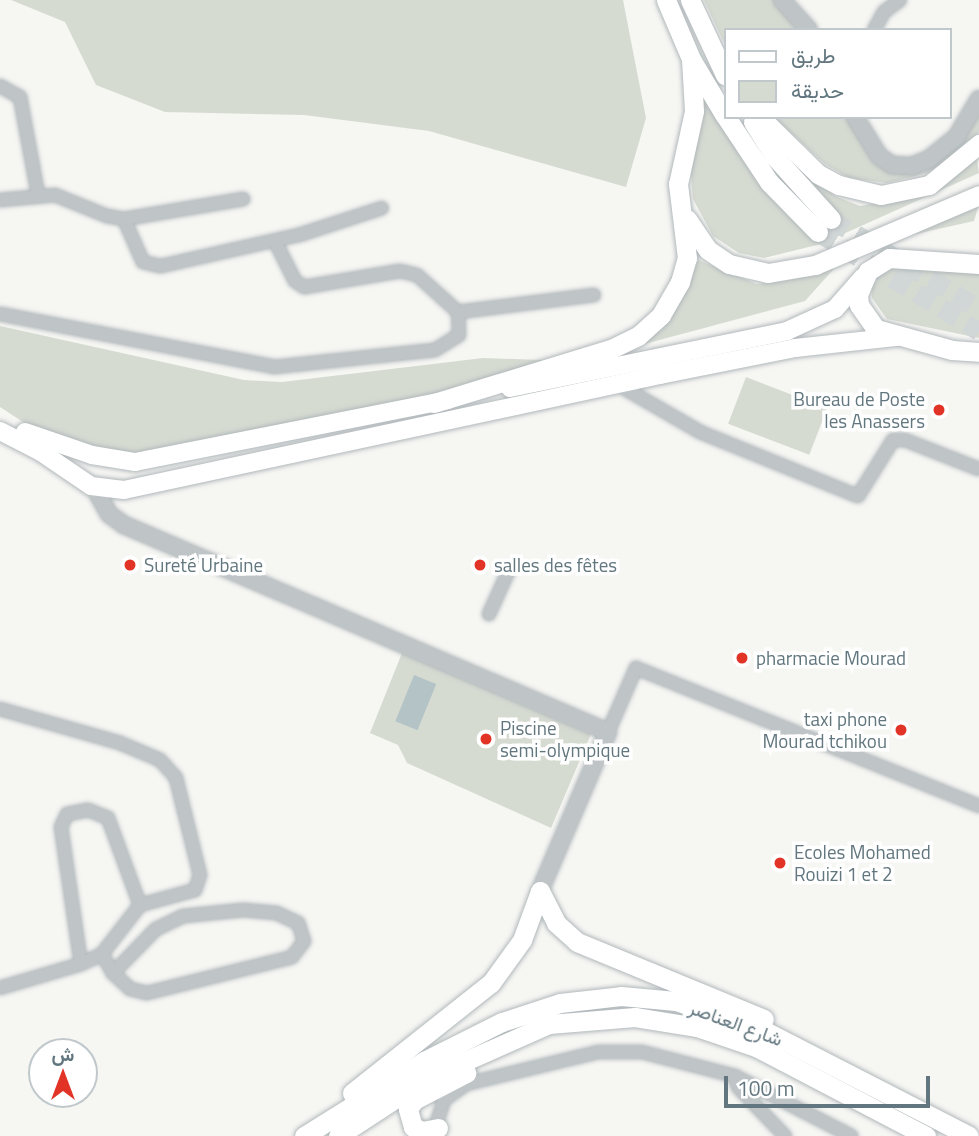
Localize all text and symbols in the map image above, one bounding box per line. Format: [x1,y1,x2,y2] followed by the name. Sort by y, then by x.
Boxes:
[724,28,951,119] legend
[791,39,836,71] text: طريق
[791,74,844,106] text: حديقة
[793,388,925,432] place label: Bureau de Poste les Anassers
[931,402,947,418] marker: Bureau de Poste les Anassers
[144,554,263,576] place label: Sureté Urbaine
[494,554,617,576] place label: salles des fêtes
[122,557,138,573] marker: Sureté Urbaine
[472,557,488,573] marker: salles des fêtes
[756,647,906,669] place label: pharmacie Mourad
[734,650,750,666] marker: pharmacie Mourad
[762,708,887,752] place label: taxi phone Mourad tchikou
[500,717,630,761] place label: Piscine semi-olympique
[893,722,909,738] marker: taxi phone Mourad tchikou
[478,731,494,747] marker: Piscine semi-olympique
[794,841,931,885] place label: Ecoles Mohamed Rouizi 1 et 2
[772,855,788,871] marker: Ecoles Mohamed Rouizi 1 et 2
[686,996,786,1050] street label: شارع العناصر
[28,1038,98,1108] north arrow
[52,1039,74,1068] text: ش
[727,1062,934,1106] scale bar
[737,1072,794,1104] text: 100 m

